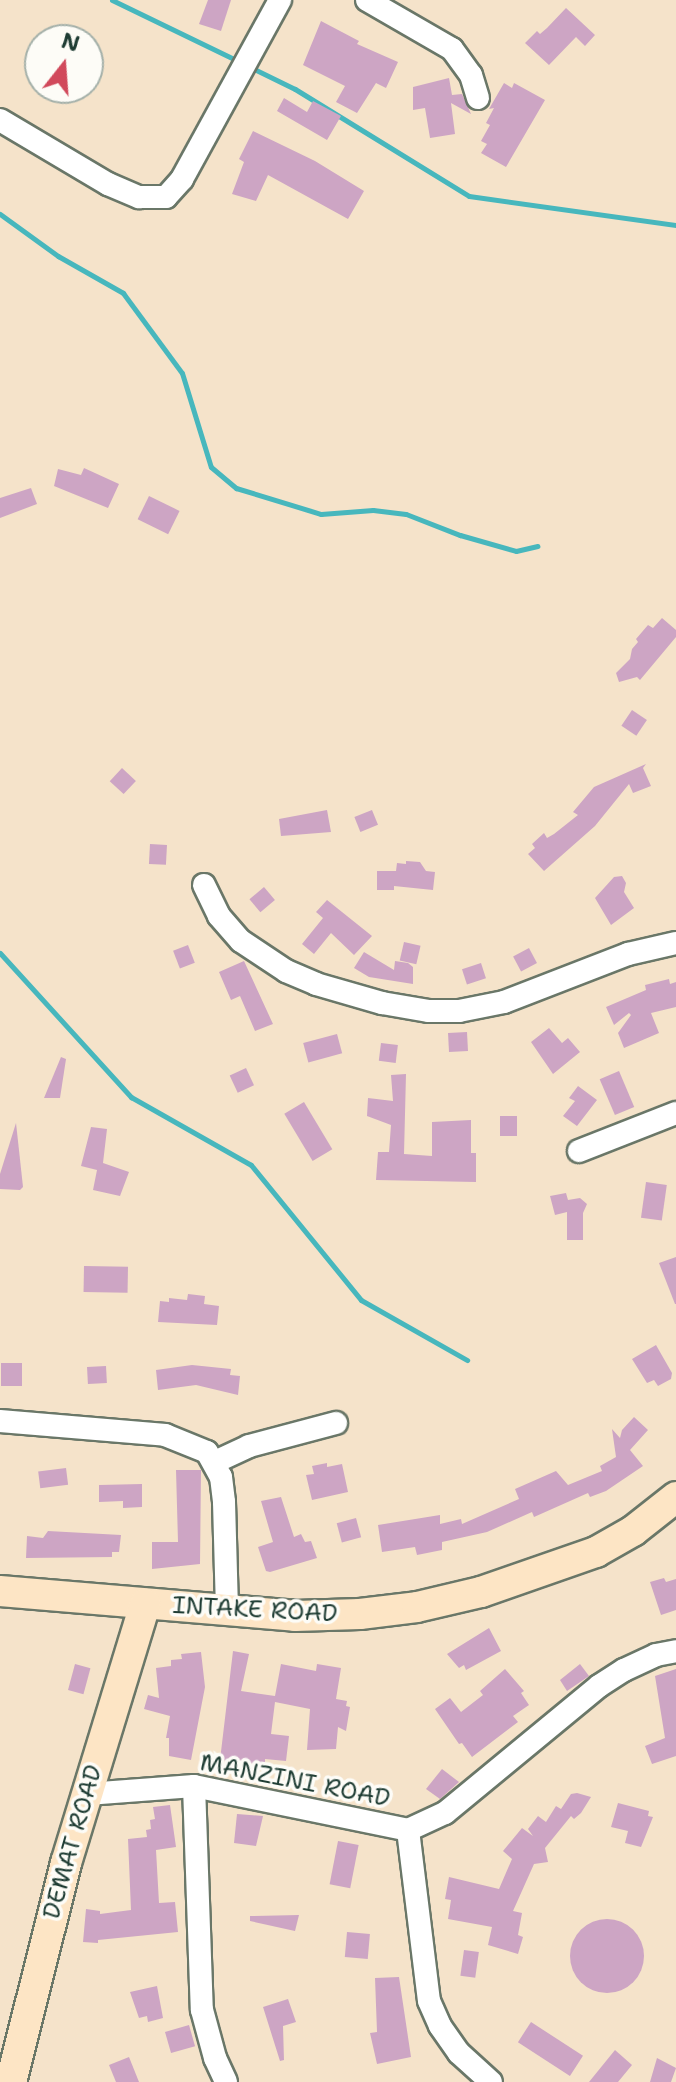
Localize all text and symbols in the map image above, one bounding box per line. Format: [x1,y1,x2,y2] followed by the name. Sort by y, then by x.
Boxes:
[24,24,104,104] north arrow
[58,26,83,59] text: N
[172,1591,338,1629] street label: INTAKE ROAD
[198,1748,392,1814] street label: MANZINI ROAD
[37,1762,109,1922] street label: DEMAT ROAD

